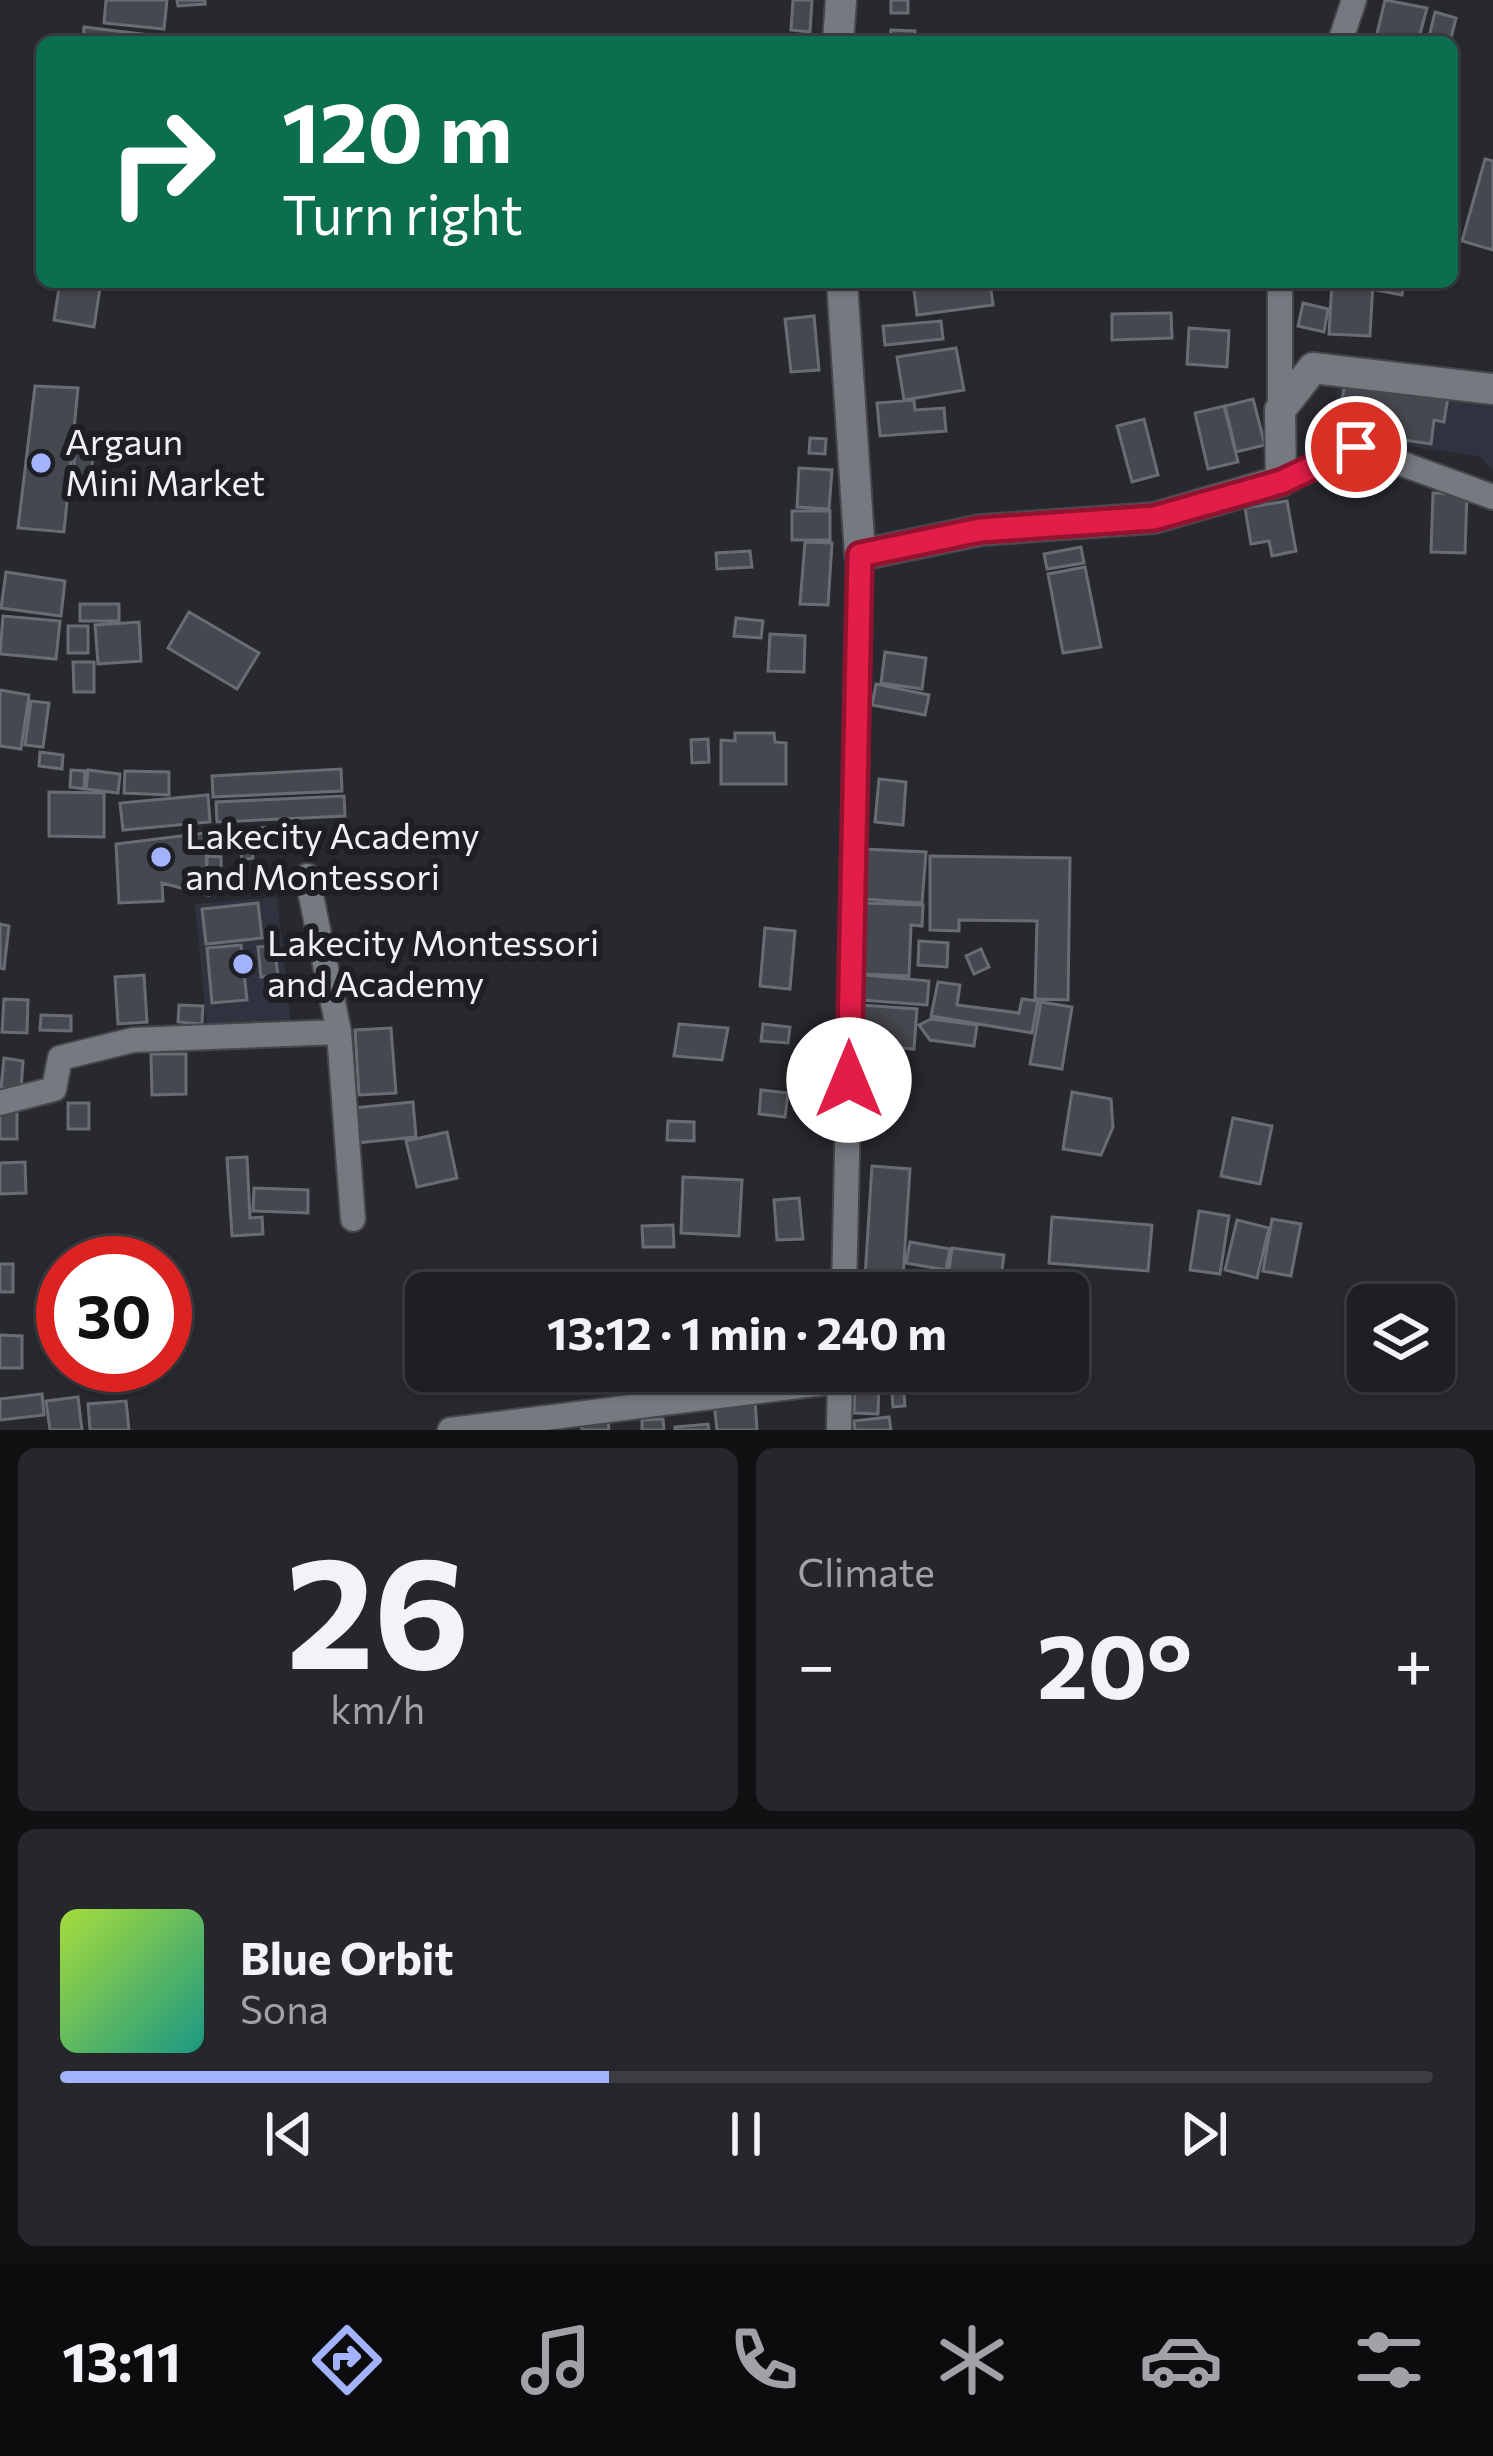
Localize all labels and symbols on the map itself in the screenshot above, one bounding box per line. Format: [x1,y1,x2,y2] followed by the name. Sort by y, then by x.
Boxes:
[1305,396,1407,498] pin
[65,418,265,503] place label: Argaun Mini Market
[28,450,54,476] marker: Argaun Mini Market
[185,812,480,897] place label: Lakecity Academy and Montessori
[148,844,174,870] marker: Lakecity Academy and Montessori
[267,919,599,1004] place label: Lakecity Montessori and Academy
[230,951,256,977] marker: Lakecity Montessori and Academy
[786,1017,912,1143] position arrow
[36,1236,192,1392] speed limit sign: 30

